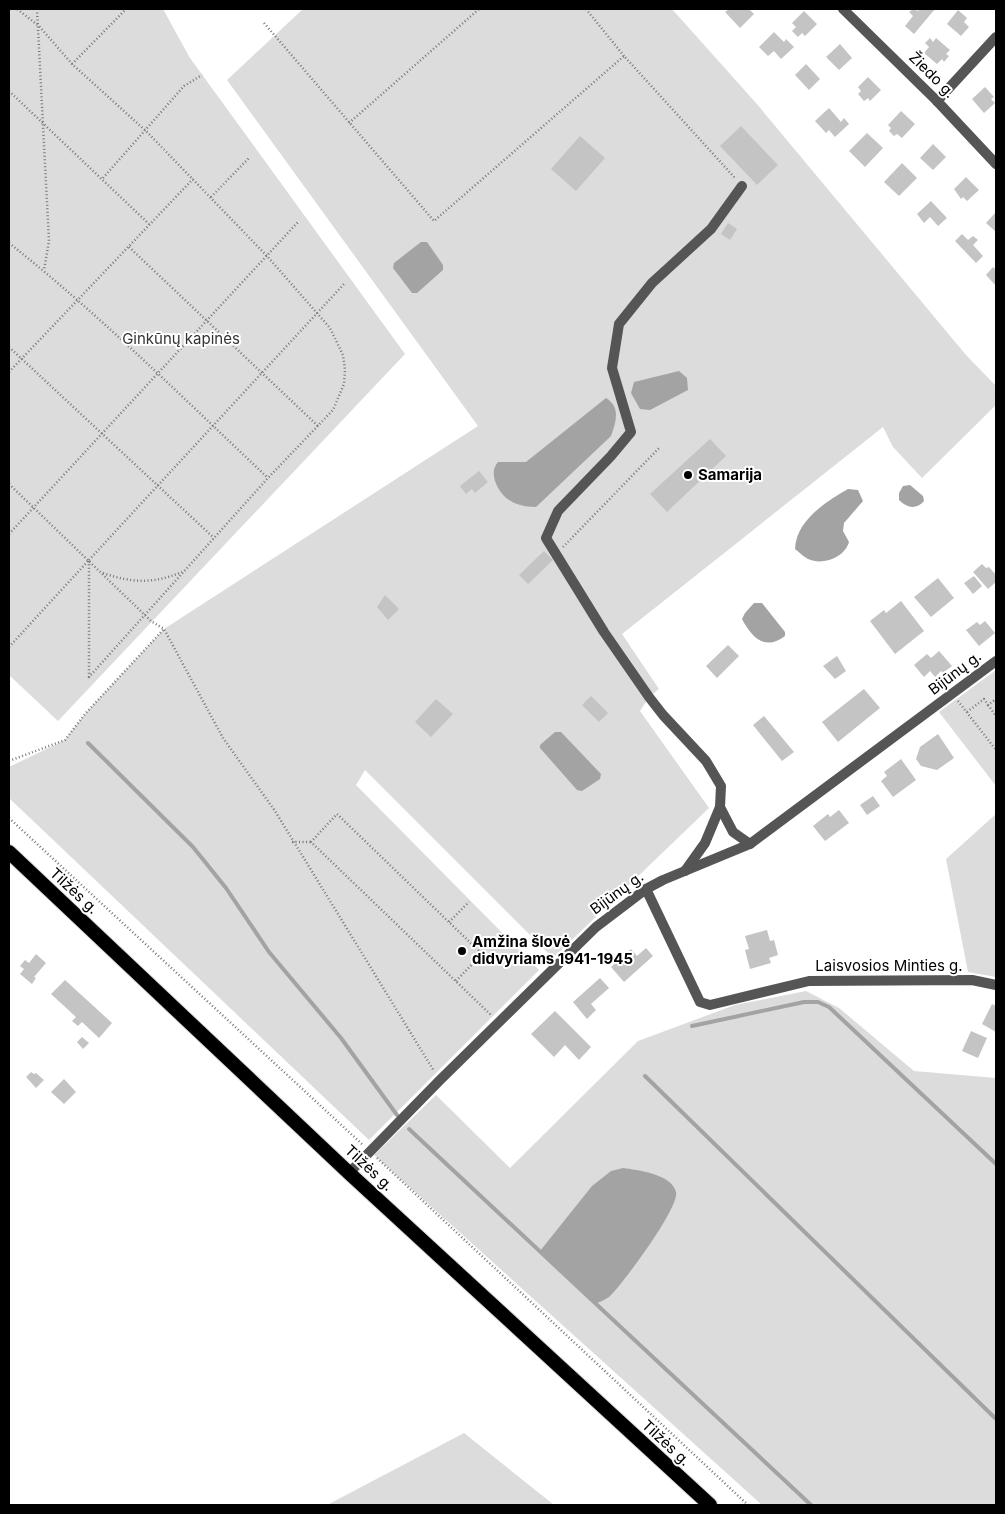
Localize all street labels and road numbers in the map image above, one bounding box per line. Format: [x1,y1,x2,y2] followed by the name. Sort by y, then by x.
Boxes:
[905,48,959,102] street label: Žiedo g.
[924,647,985,699] street label: Bijūnų g.
[46,863,103,918] street label: Tilžės g.
[586,867,647,918] street label: Bijūnų g.
[815,956,963,975] street label: Laisvosios Minties g.
[341,1140,398,1195] street label: Tilžės g.
[638,1415,695,1470] street label: Tilžės g.

